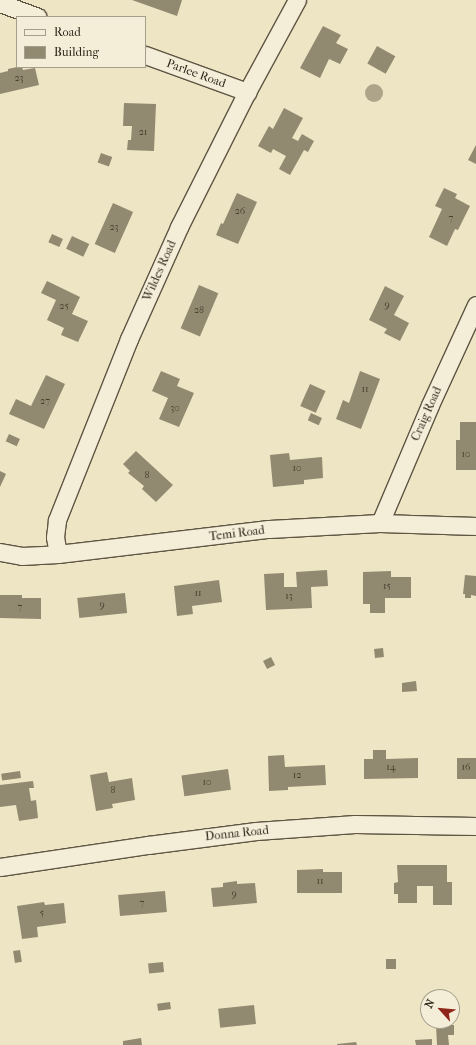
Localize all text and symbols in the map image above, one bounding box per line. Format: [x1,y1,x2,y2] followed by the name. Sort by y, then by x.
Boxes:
[16,16,146,68] legend
[54,25,81,39] text: Road
[54,45,99,59] text: Building
[164,57,228,91] street label: Parlee Road
[14,73,24,85] house number: 23
[139,127,147,139] house number: 21
[235,206,245,218] house number: 26
[449,213,453,225] house number: 7
[109,222,119,234] house number: 23
[140,239,180,303] street label: Wildes Road
[384,300,390,312] house number: 9
[59,301,69,313] house number: 25
[194,305,204,317] house number: 28
[361,384,369,396] house number: 11
[409,385,445,443] street label: Craig Road
[40,396,50,408] house number: 27
[170,403,180,415] house number: 30
[461,449,471,461] house number: 10
[292,463,302,475] house number: 10
[144,470,150,482] house number: 8
[208,523,266,545] street label: Temi Road
[383,581,391,593] house number: 15
[194,588,202,600] house number: 11
[285,591,293,603] house number: 13
[99,600,105,612] house number: 9
[18,602,22,614] house number: 7
[386,762,396,774] house number: 14
[462,762,470,774] house number: 16
[293,770,301,782] house number: 12
[202,777,212,789] house number: 10
[110,785,116,797] house number: 8
[204,823,270,845] street label: Donna Road
[316,876,324,888] house number: 11
[231,889,237,901] house number: 9
[140,898,144,910] house number: 7
[40,908,44,920] house number: 5
[420,989,460,1029] north arrow
[422,997,437,1010] text: N

